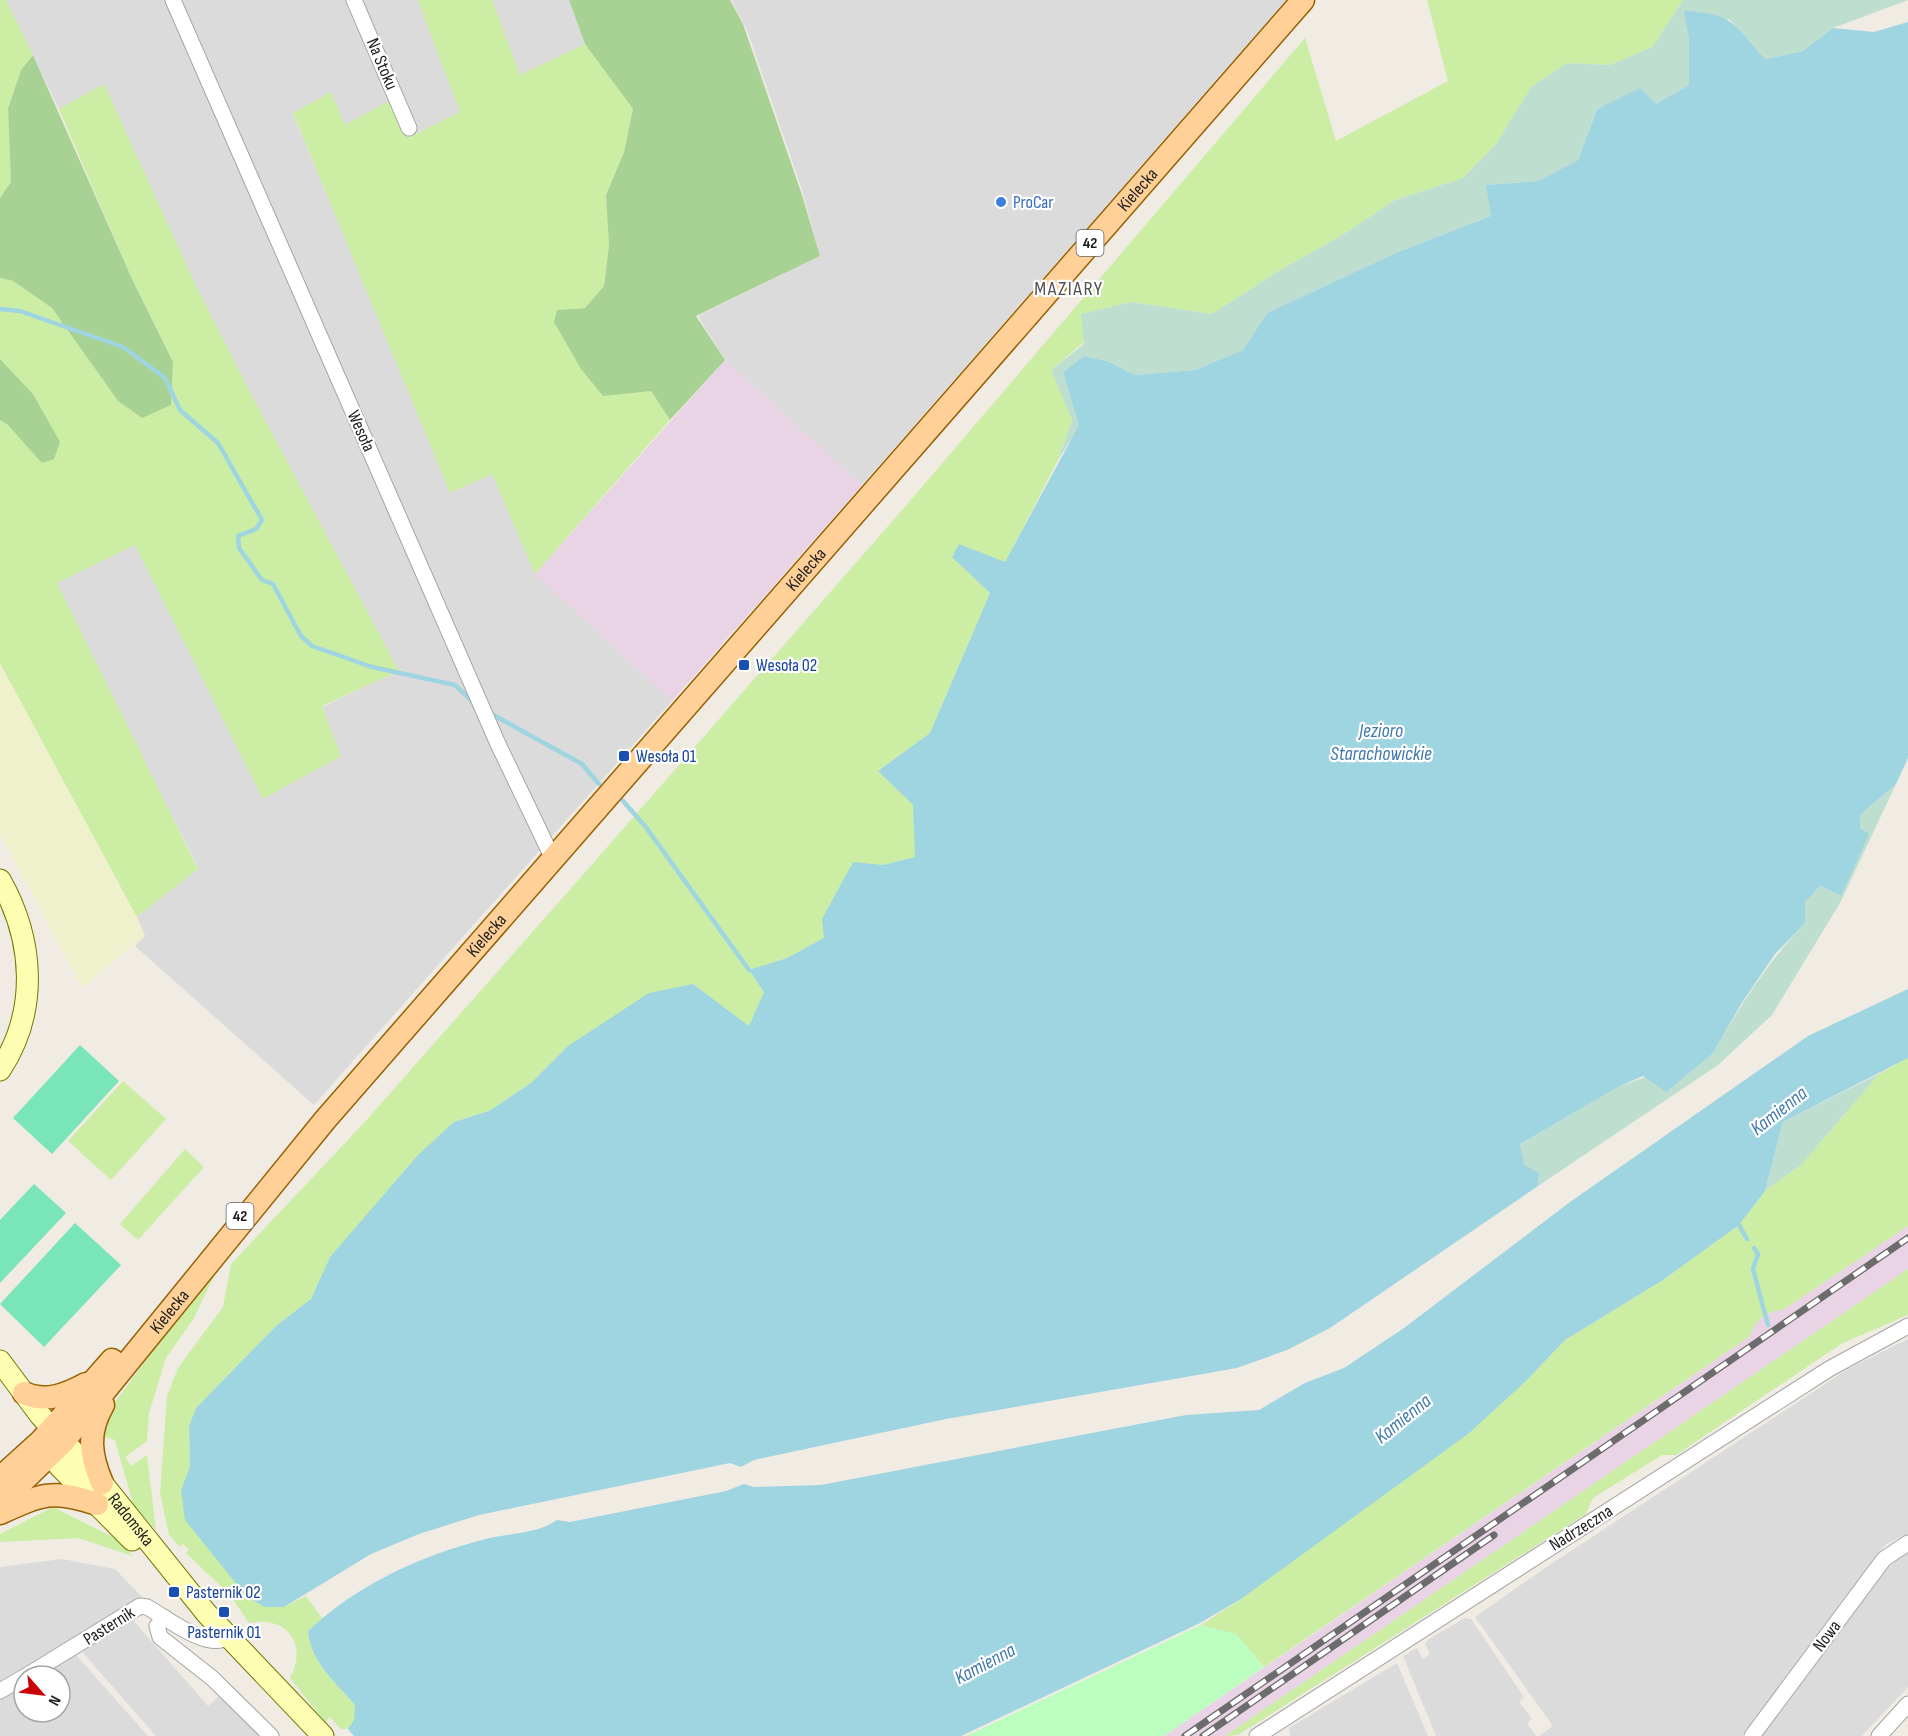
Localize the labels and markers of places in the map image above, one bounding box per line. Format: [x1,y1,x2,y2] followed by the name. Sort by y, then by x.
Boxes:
[1013,192,1053,213] place label: ProCar
[994,195,1008,209] marker: ProCar
[756,655,817,676] place label: Wesoła 02
[737,658,751,672] marker: Wesoła 02
[636,746,697,767] place label: Wesoła 01
[617,749,631,763] marker: Wesoła 01
[186,1582,261,1603] place label: Pasternik 02
[167,1585,181,1599] marker: Pasternik 02
[217,1605,231,1619] marker: Pasternik 01
[187,1622,262,1643] place label: Pasternik 01

